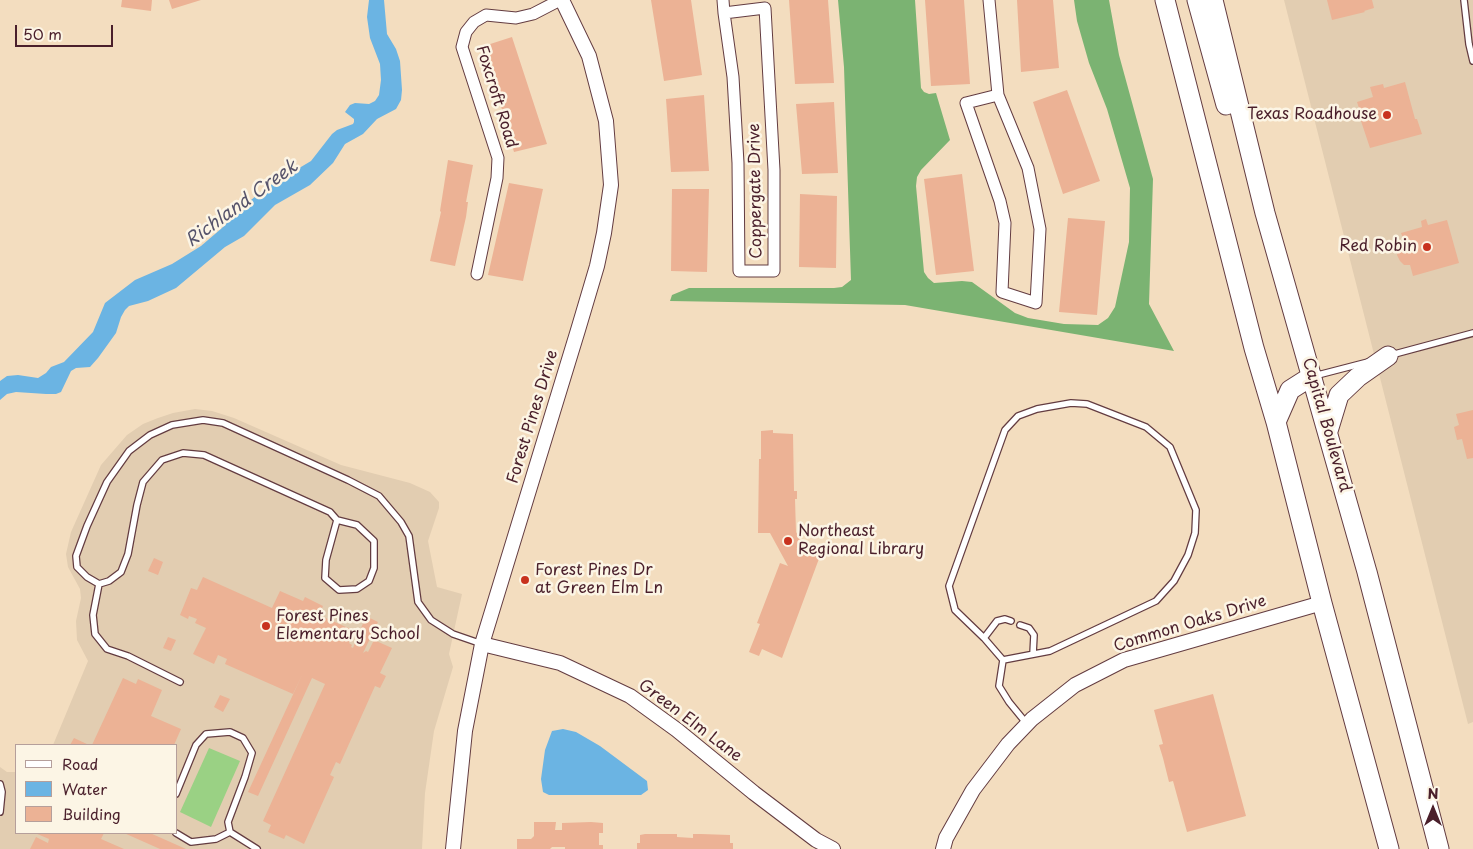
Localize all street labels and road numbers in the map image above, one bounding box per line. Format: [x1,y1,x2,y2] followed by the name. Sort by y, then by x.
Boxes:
[471,43,521,151] street label: Foxcroft Road
[745,123,767,259] street label: Coppergate Drive
[504,348,562,486] street label: Forest Pines Drive
[1298,356,1354,494] street label: Capital Boulevard
[1111,592,1269,656] street label: Common Oaks Drive
[634,676,746,766] street label: Green Elm Lane

